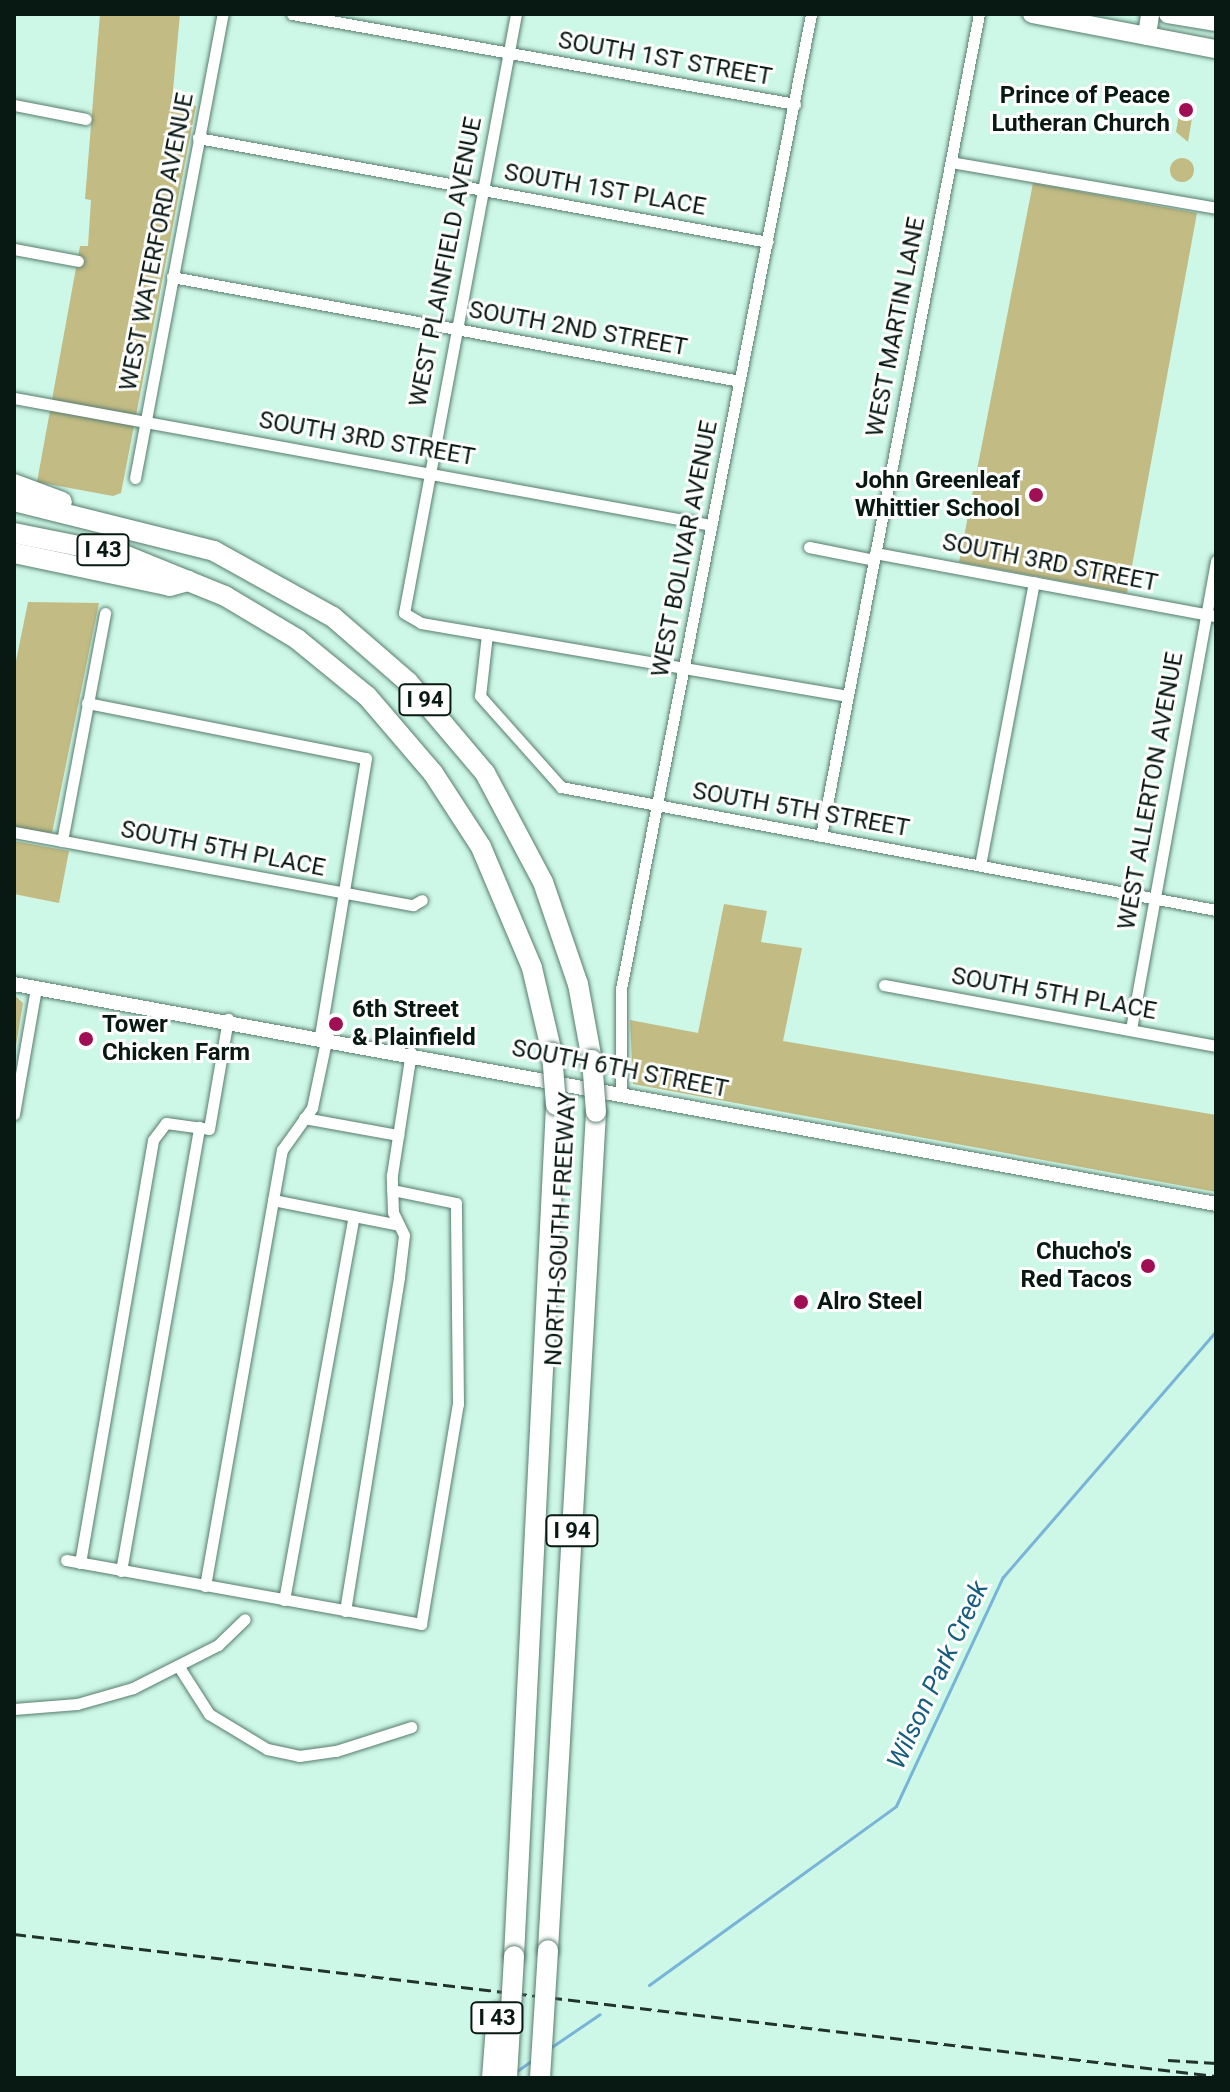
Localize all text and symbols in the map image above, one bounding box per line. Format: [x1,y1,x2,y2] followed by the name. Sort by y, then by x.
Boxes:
[556,26,774,92] street label: SOUTH 1ST STREET
[992,82,1170,138] place label: Prince of Peace Lutheran Church
[114,90,200,394] street label: WEST WATERFORD AVENUE
[1177,101,1195,119] marker: Prince of Peace Lutheran Church
[404,114,488,410] street label: WEST PLAINFIELD AVENUE
[502,158,708,222] street label: SOUTH 1ST PLACE
[861,214,931,440] street label: WEST MARTIN LANE
[467,296,689,362] street label: SOUTH 2ND STREET
[257,406,477,472] street label: SOUTH 3RD STREET
[646,418,724,680] street label: WEST BOLIVAR AVENUE
[855,467,1020,523] place label: John Greenleaf Whittier School
[1027,486,1045,504] marker: John Greenleaf Whittier School
[940,528,1160,598] street label: SOUTH 3RD STREET
[75,532,131,568] road number: I 43
[1112,650,1190,932] street label: WEST ALLERTON AVENUE
[397,682,453,718] road number: I 94
[690,777,912,843] street label: SOUTH 5TH STREET
[118,815,328,883] street label: SOUTH 5TH PLACE
[949,962,1159,1026] street label: SOUTH 5TH PLACE
[352,996,476,1052] place label: 6th Street & Plainfield
[102,1011,250,1067] place label: Tower Chicken Farm
[327,1015,345,1033] marker: 6th Street & Plainfield
[77,1030,95,1048] marker: Tower Chicken Farm
[509,1034,731,1104] street label: SOUTH 6TH STREET
[539,1091,583,1367] street label: NORTH-SOUTH FREEWAY
[1020,1238,1132,1294] place label: Chucho's Red Tacos
[1139,1257,1157,1275] marker: Chucho's Red Tacos
[817,1288,923,1316] place label: Alro Steel
[792,1293,810,1311] marker: Alro Steel
[544,1513,600,1549] road number: I 94
[881,1576,995,1774] water label: Wilson Park Creek
[469,2000,525,2036] road number: I 43

